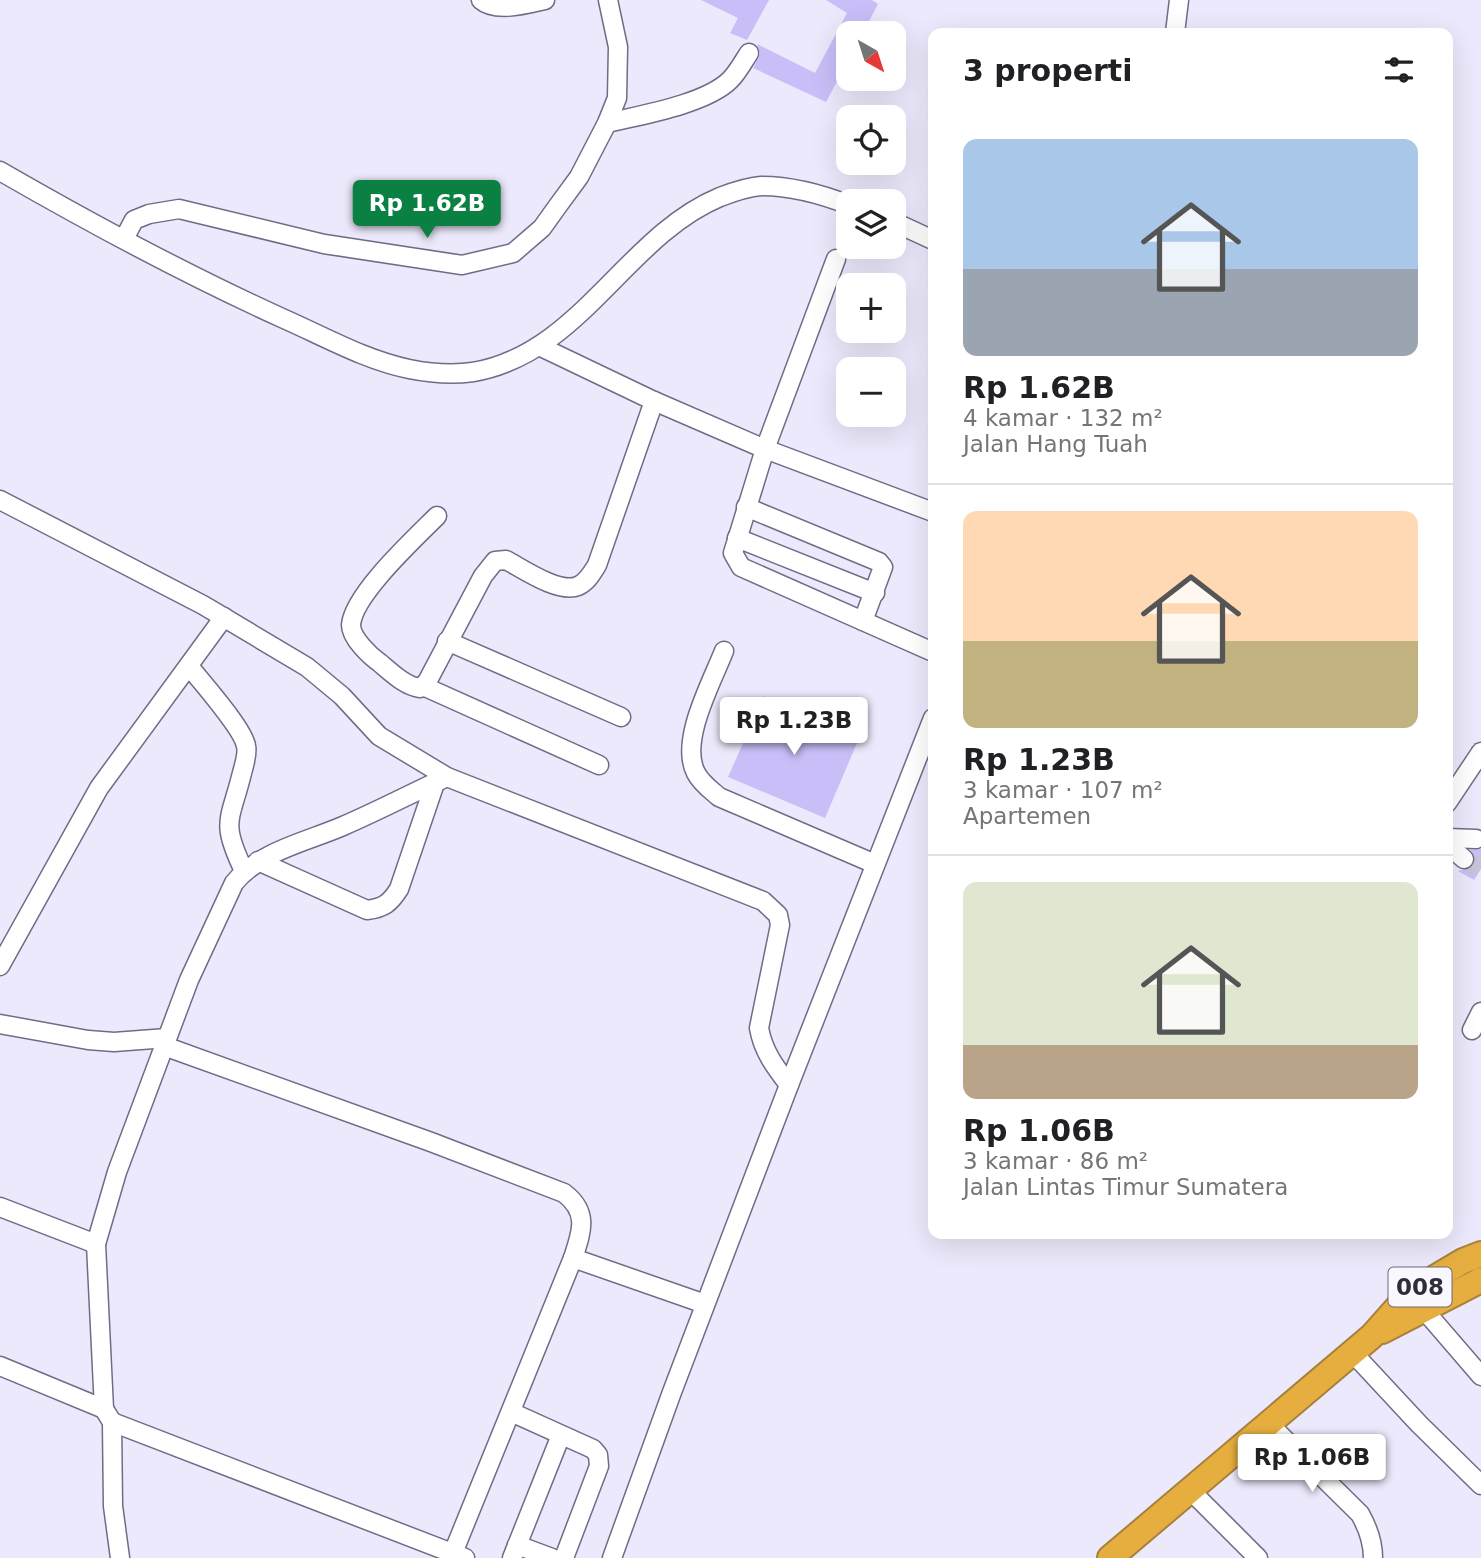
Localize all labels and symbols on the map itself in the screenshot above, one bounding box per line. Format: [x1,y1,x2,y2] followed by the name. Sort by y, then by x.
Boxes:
[836,21,906,91] north arrow
[355,180,499,240] pin: Rp 1.62B
[722,698,866,757] pin: Rp 1.23B
[1388,1268,1452,1306] road number: 008
[1240,1434,1384,1494] pin: Rp 1.06B

